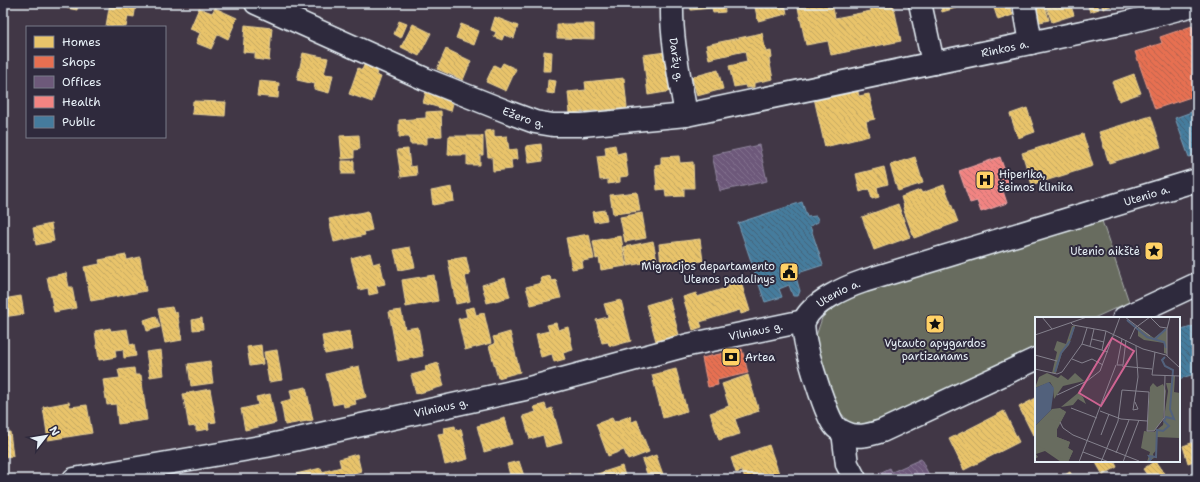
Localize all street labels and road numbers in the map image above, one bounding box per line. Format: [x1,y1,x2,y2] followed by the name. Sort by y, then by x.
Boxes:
[980,36,1030,60] street label: Rinkos a.
[666,37,688,83] street label: Daržų g.
[500,103,546,131] street label: Ežero g.
[1122,181,1172,209] street label: Utenio a.
[813,275,862,311] street label: Utenio a.
[727,318,784,344] street label: Vilniaus g.
[413,394,470,421] street label: Vilniaus g.

